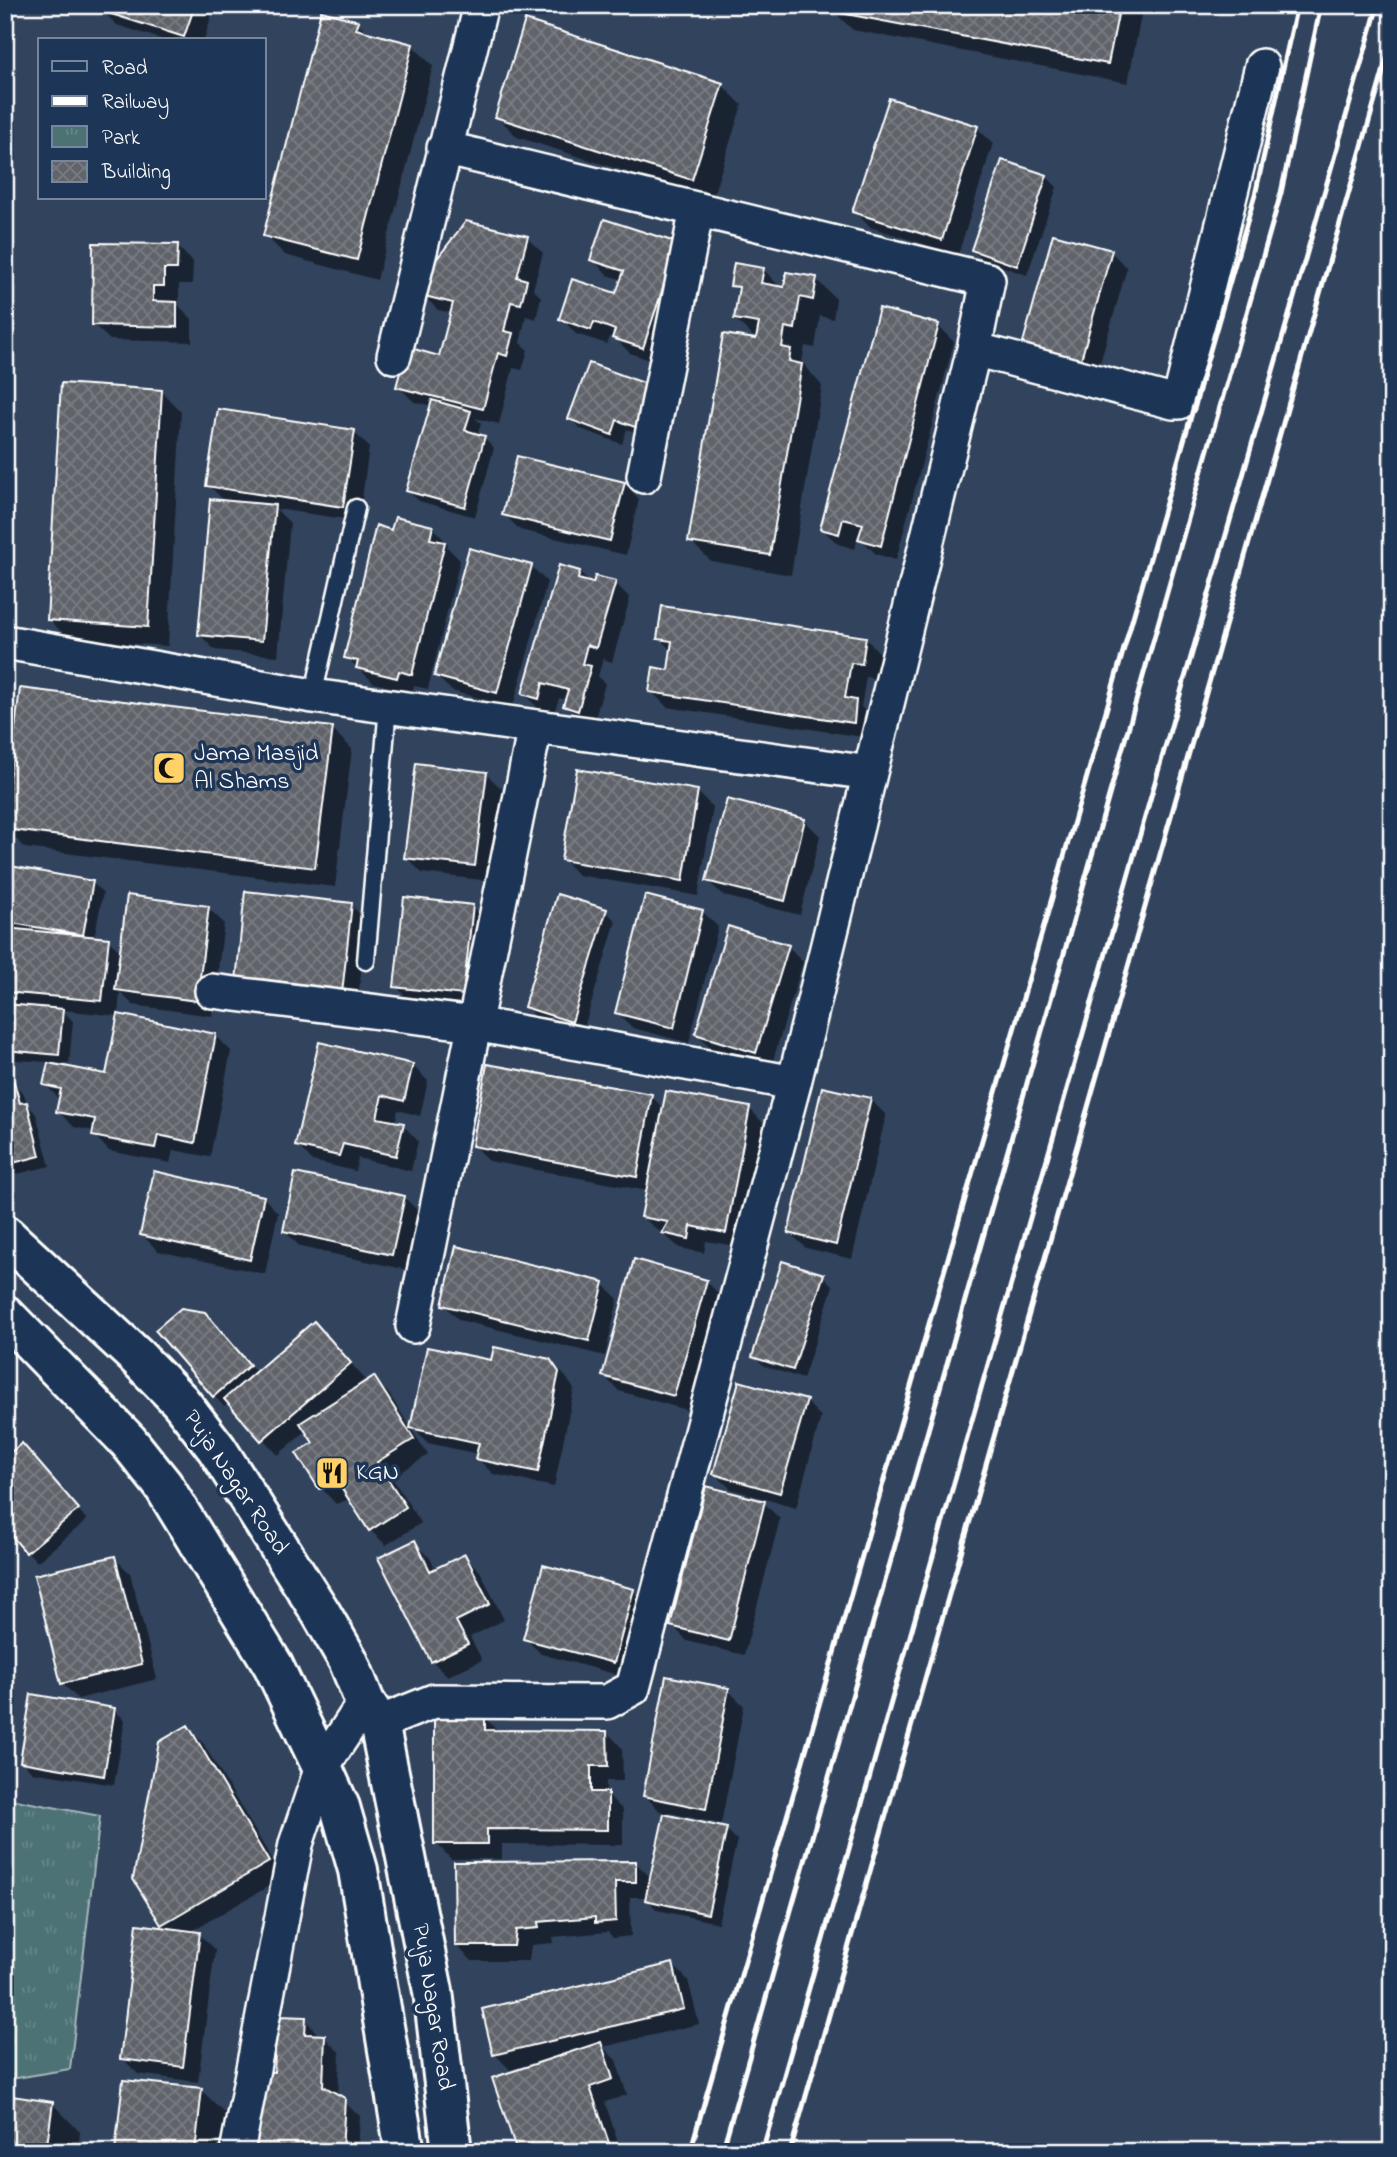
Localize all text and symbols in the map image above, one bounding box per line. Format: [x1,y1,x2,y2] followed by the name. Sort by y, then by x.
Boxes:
[38,38,266,200] legend
[102,54,148,84] text: Road
[102,88,169,120] text: Railway
[102,124,141,154] text: Park
[101,158,171,190] text: Building
[194,737,319,800] place label: Jama Masjid Al Shams
[150,749,188,787] mosque icon: Jama Masjid Al Shams
[173,1403,297,1563] street label: Puja Nagar Road
[313,1454,351,1492] restaurant icon: KGN
[356,1456,399,1491] place label: KGN
[402,1921,463,2093] street label: Puja Nagar Road

